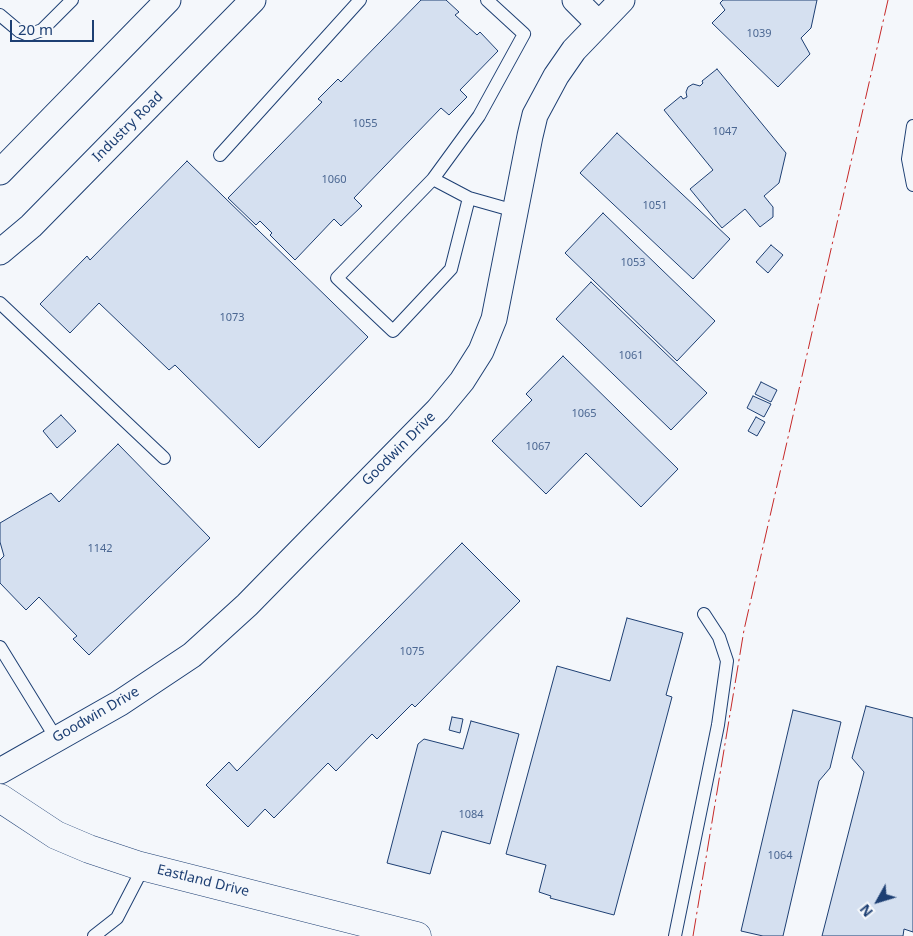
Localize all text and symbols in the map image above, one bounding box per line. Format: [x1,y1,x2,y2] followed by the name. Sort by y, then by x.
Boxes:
[12,10,96,42] scale bar
[18,19,53,39] text: 20 m
[746,27,772,41] house number: 1039
[89,88,167,166] street label: Industry Road
[352,117,378,131] house number: 1055
[712,125,738,139] house number: 1047
[321,173,347,187] house number: 1060
[642,199,668,213] house number: 1051
[620,256,646,270] house number: 1053
[219,311,245,325] house number: 1073
[618,349,644,363] house number: 1061
[571,407,597,421] house number: 1065
[359,409,439,489] street label: Goodwin Drive
[525,440,551,454] house number: 1067
[87,542,113,556] house number: 1142
[399,645,425,659] house number: 1075
[50,683,142,747] street label: Goodwin Drive
[458,808,484,822] house number: 1084
[767,849,793,863] house number: 1064
[155,861,251,901] street label: Eastland Drive
[853,876,903,926] north arrow
[855,900,877,921] text: N

